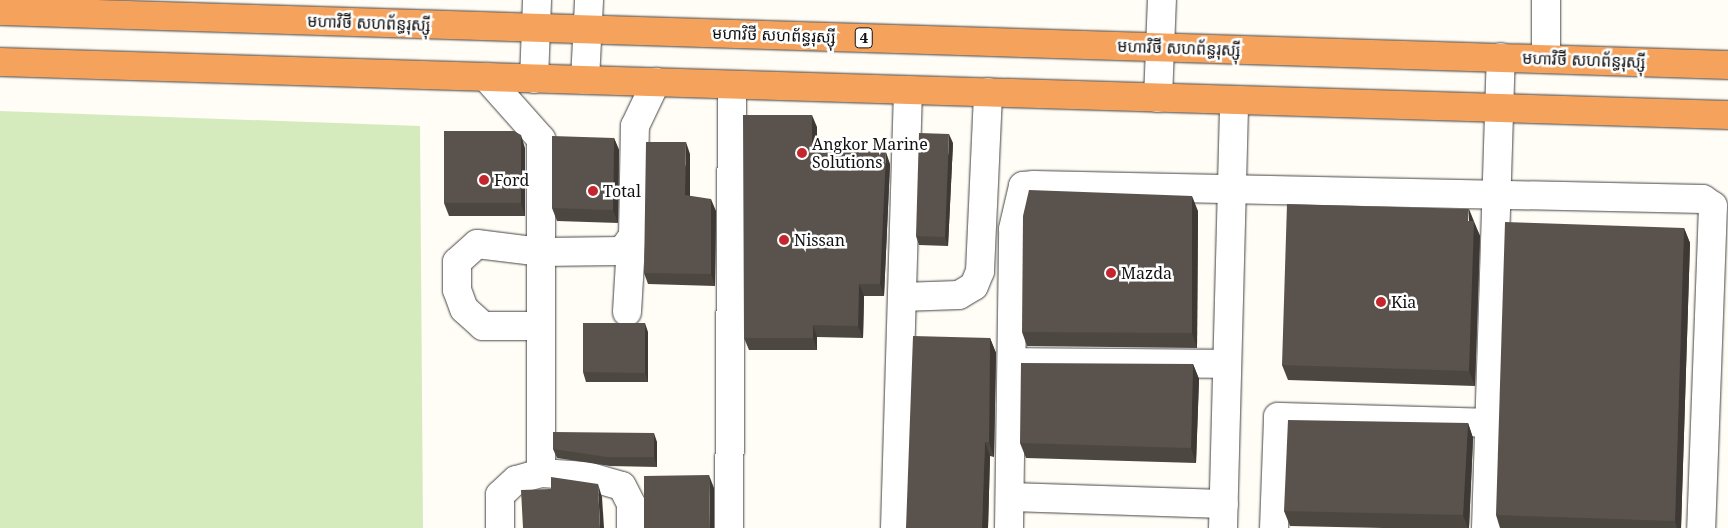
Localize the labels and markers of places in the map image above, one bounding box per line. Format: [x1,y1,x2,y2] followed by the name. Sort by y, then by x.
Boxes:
[812,134,928,172] place label: Angkor Marine Solutions
[796,147,808,159] marker: Angkor Marine Solutions
[494,170,529,190] place label: Ford
[478,174,490,186] marker: Ford
[603,181,641,201] place label: Total
[587,185,599,197] marker: Total
[794,230,845,250] place label: Nissan
[778,234,790,246] marker: Nissan
[1121,263,1172,283] place label: Mazda
[1105,267,1117,279] marker: Mazda
[1391,292,1416,312] place label: Kia
[1375,296,1387,308] marker: Kia

